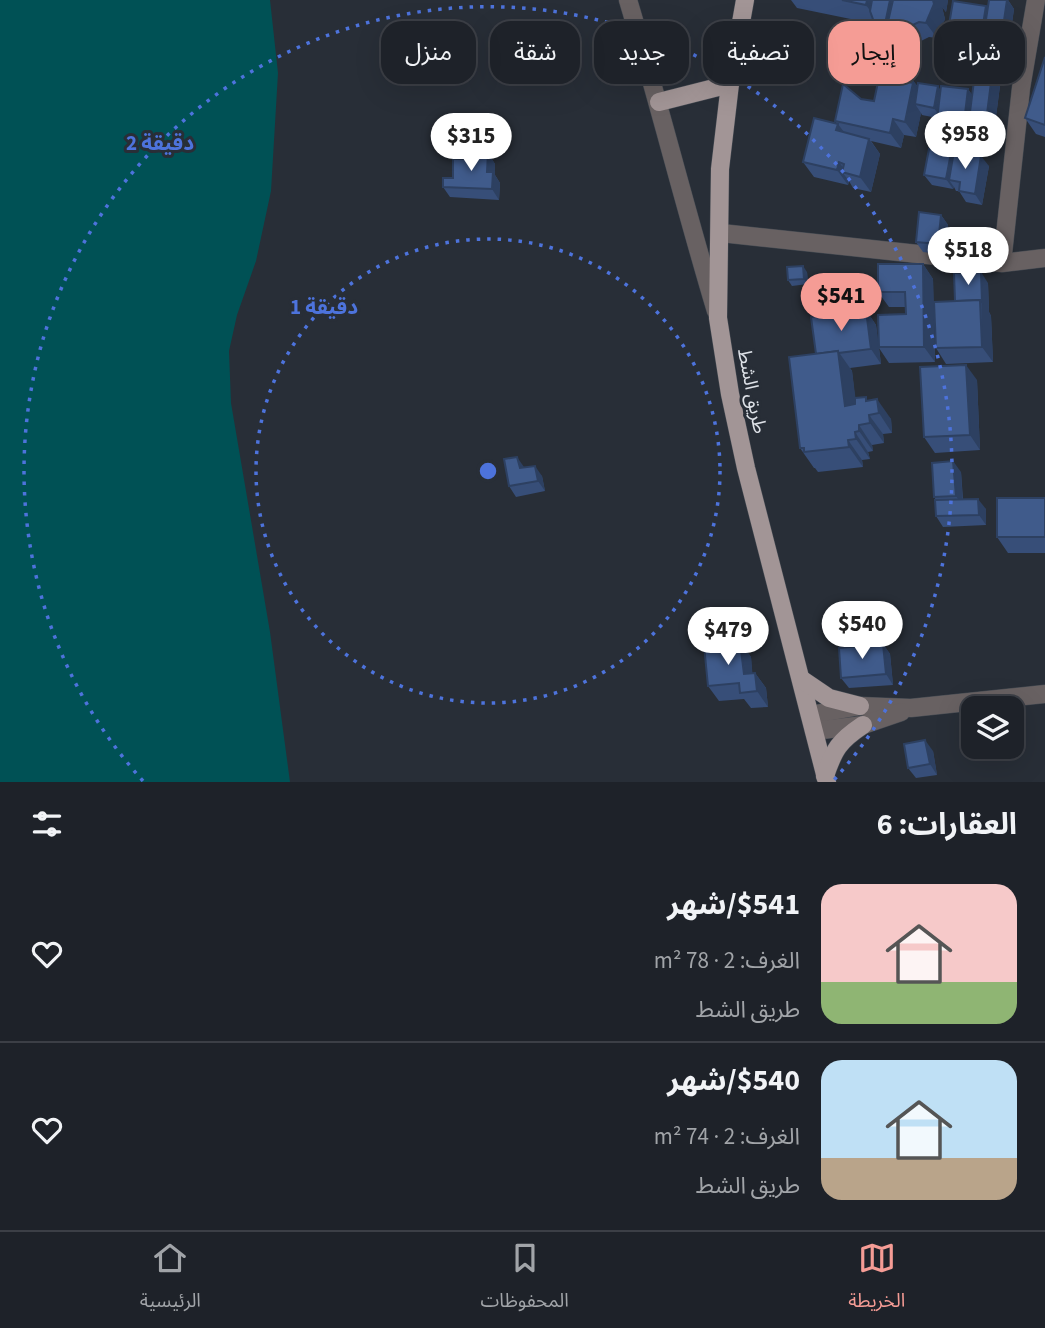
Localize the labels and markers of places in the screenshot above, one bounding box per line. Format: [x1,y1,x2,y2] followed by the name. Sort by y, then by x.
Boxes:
[924,111,1006,171] pin: $958
[430,114,512,173] pin: $315
[927,228,1009,287] pin: $518
[800,274,882,333] pin: $541
[476,459,500,483] centre of rings
[821,602,903,661] pin: $540
[687,608,769,667] pin: $479

